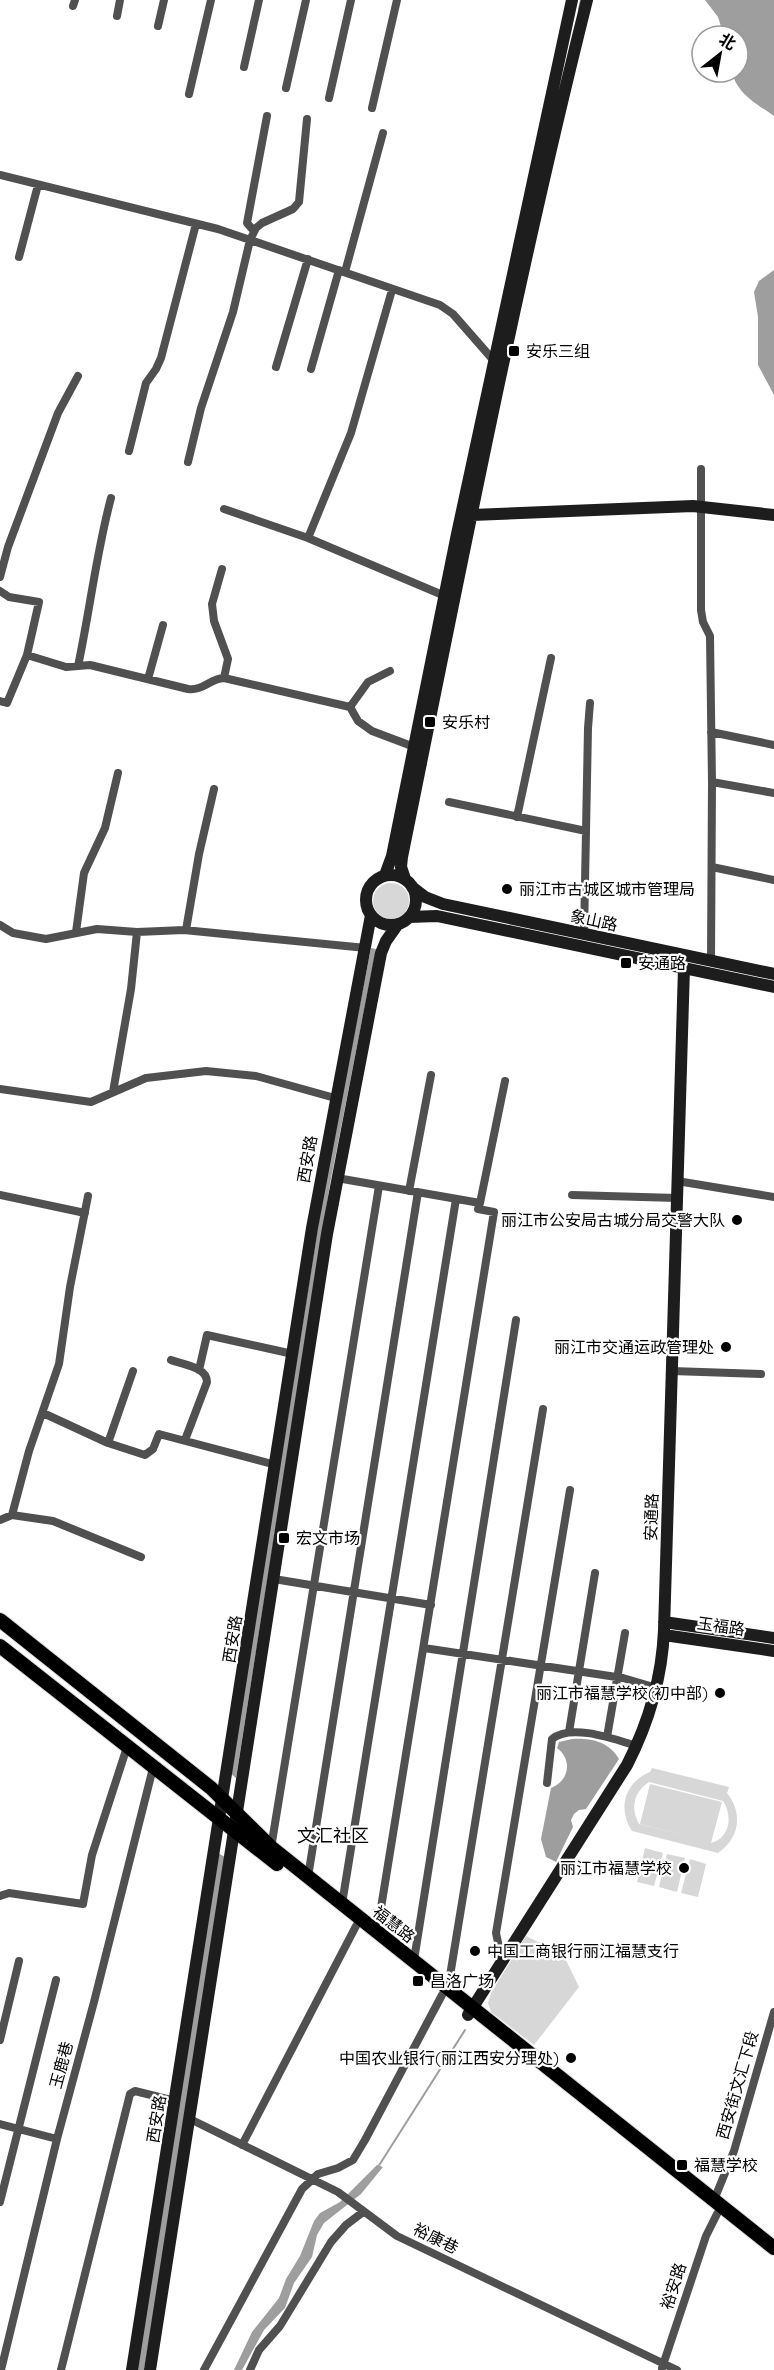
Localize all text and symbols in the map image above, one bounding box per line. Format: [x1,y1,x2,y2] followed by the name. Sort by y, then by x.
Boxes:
[690,24,750,84] north arrow
[716,28,740,54] text: 北
[526,341,590,361] place label: 安乐三组
[507,344,521,358] marker: 安乐三组
[442,712,490,732] place label: 安乐村
[423,715,437,729] marker: 安乐村
[519,879,695,899] place label: 丽江市古城区城市管理局
[500,882,514,896] marker: 丽江市古城区城市管理局
[568,905,620,935] street label: 象山路
[638,953,686,973] place label: 安通路
[619,956,633,970] marker: 安通路
[293,1134,321,1184] street label: 西安路
[501,1210,725,1230] place label: 丽江市公安局古城分局交警大队
[730,1213,744,1227] marker: 丽江市公安局古城分局交警大队
[554,1337,714,1357] place label: 丽江市交通运政管理处
[719,1340,733,1354] marker: 丽江市交通运政管理处
[640,1493,662,1541] street label: 安通路
[296,1528,360,1548] place label: 宏文市场
[277,1531,291,1545] marker: 宏文市场
[696,1613,746,1639] street label: 玉福路
[218,1614,246,1664] street label: 西安路
[536,1683,708,1703] place label: 丽江市福慧学校(初中部)
[713,1686,727,1700] marker: 丽江市福慧学校(初中部)
[297,1824,369,1847] district label: 文汇社区
[560,1858,672,1878] place label: 丽江市福慧学校
[677,1861,691,1875] marker: 丽江市福慧学校
[369,1901,419,1947] street label: 福慧路
[487,1941,679,1961] place label: 中国工商银行丽江福慧支行
[468,1944,482,1958] marker: 中国工商银行丽江福慧支行
[430,1971,494,1991] place label: 昌洛广场
[411,1974,425,1988] marker: 昌洛广场
[712,2028,762,2142] street label: 西安街文汇下段
[45,2039,77,2091] street label: 玉鹿巷
[339,2048,559,2068] place label: 中国农业银行(丽江西安分理处)
[564,2051,578,2065] marker: 中国农业银行(丽江西安分理处)
[142,2094,170,2144] street label: 西安路
[694,2155,758,2175] place label: 福慧学校
[675,2158,689,2172] marker: 福慧学校
[410,2218,462,2258] street label: 裕康巷
[656,2260,690,2312] street label: 裕安路

